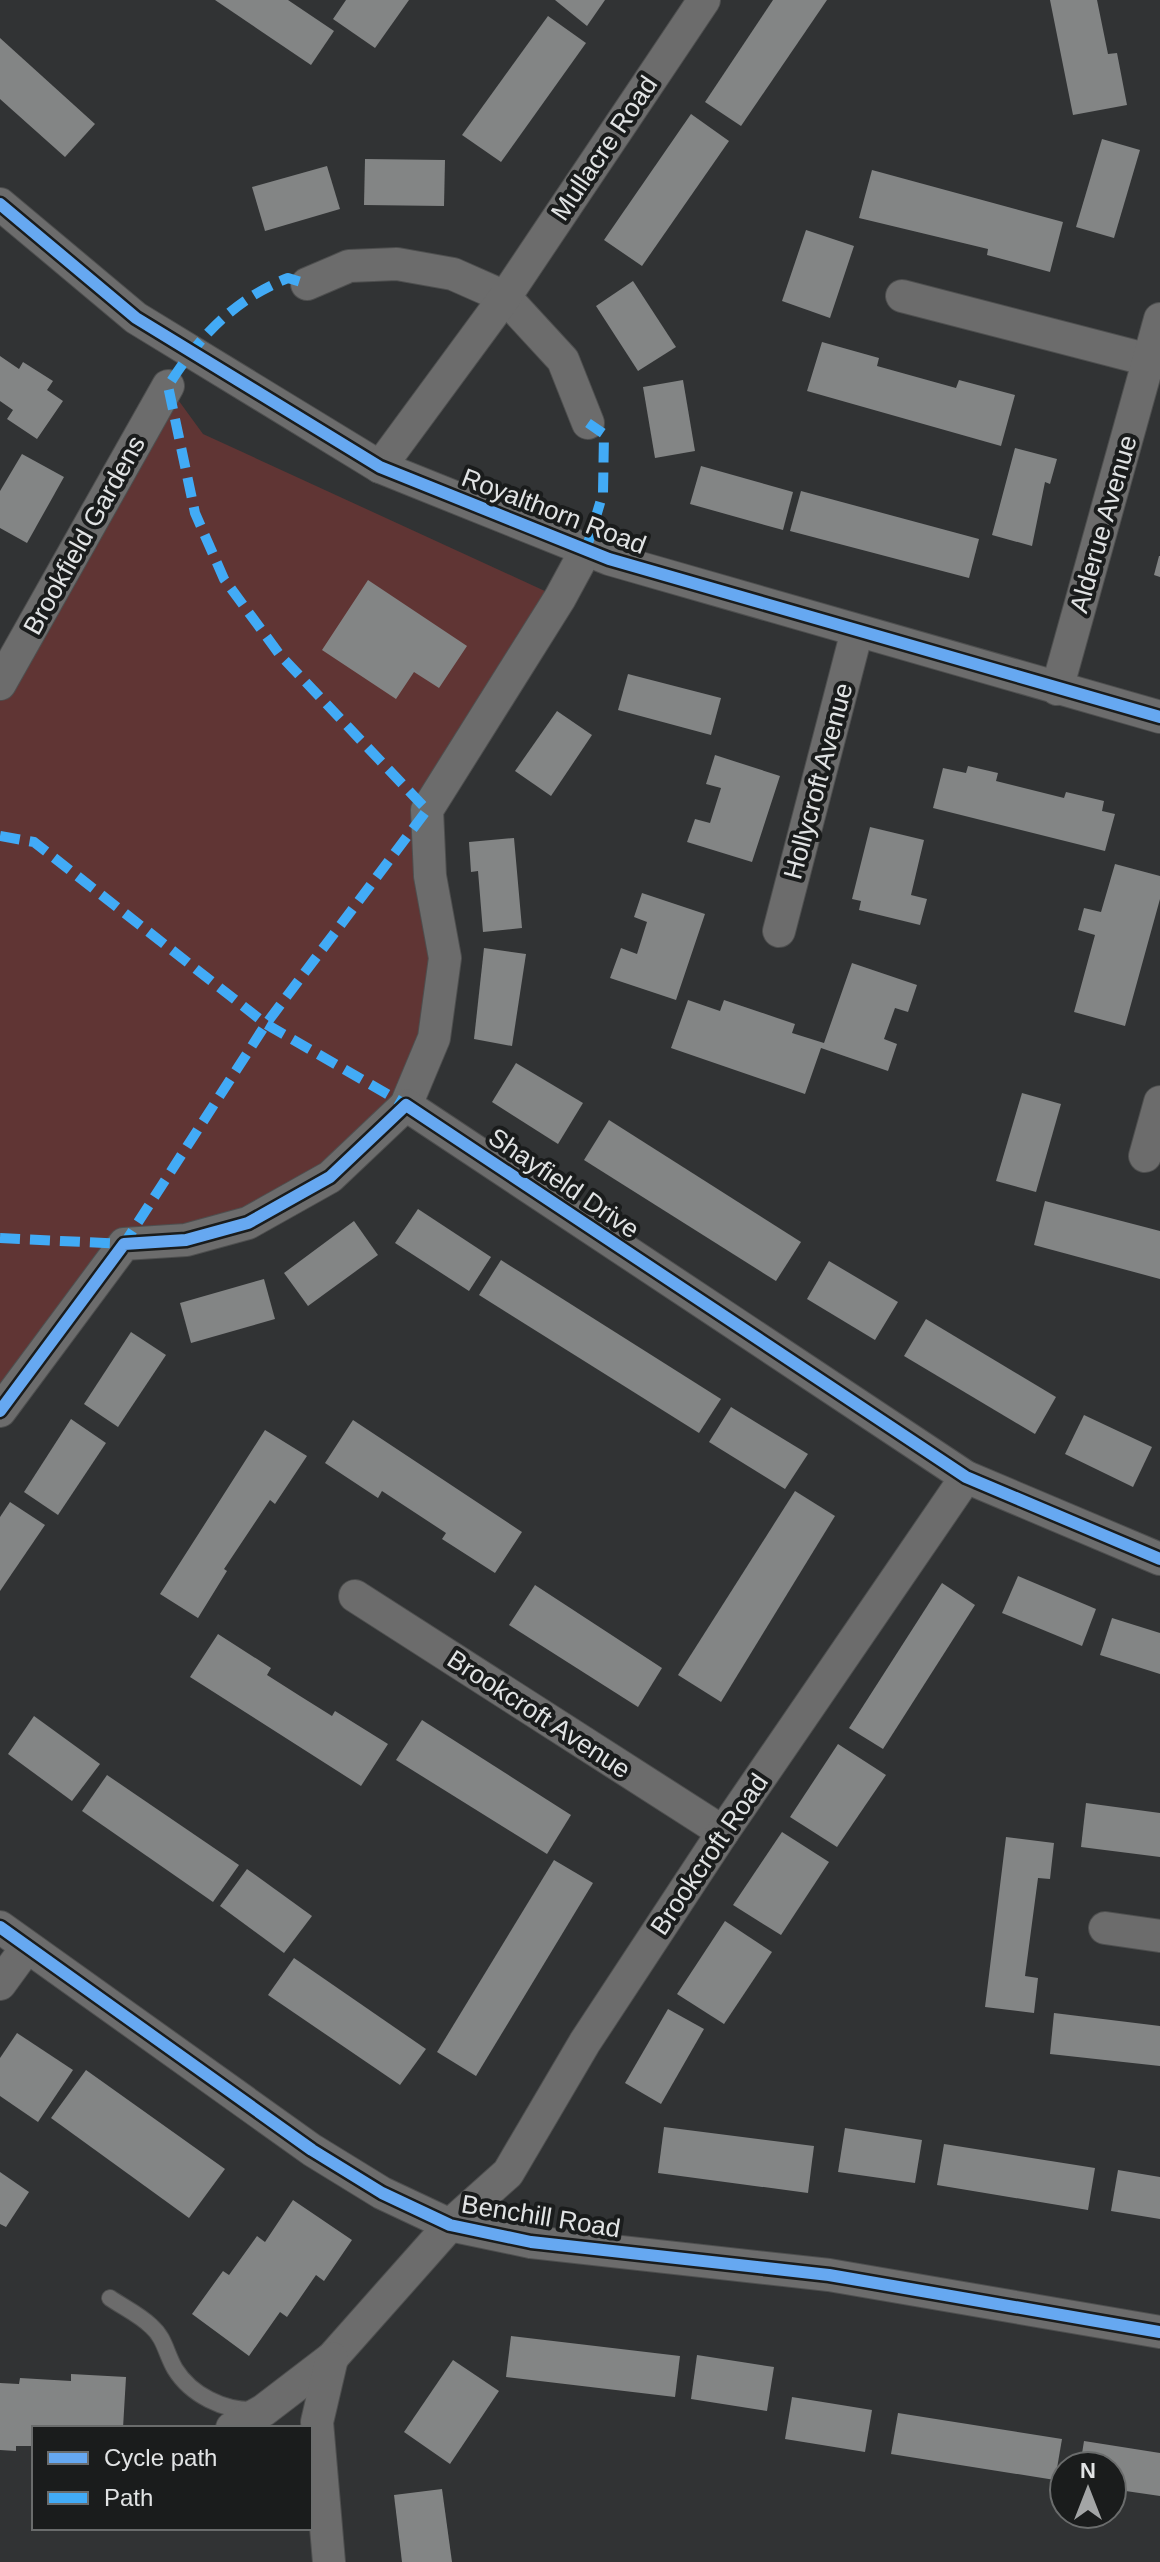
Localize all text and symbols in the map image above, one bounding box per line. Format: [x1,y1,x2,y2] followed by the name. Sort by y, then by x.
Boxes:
[545,70,663,226] street label: Mullacre Road
[17,430,151,640] street label: Brookfield Gardens
[1063,432,1143,616] street label: Alderue Avenue
[458,462,650,560] street label: Royalthorn Road
[777,680,859,882] street label: Hollycroft Avenue
[483,1122,645,1244] street label: Shayfield Drive
[442,1644,636,1784] street label: Brookcroft Avenue
[644,1768,774,1940] street label: Brookcroft Road
[459,2189,623,2243] street label: Benchill Road
[32,2426,312,2530] legend
[104,2444,217,2471] text: Cycle path
[1048,2450,1128,2530] north arrow
[1080,2458,1096,2483] text: N
[104,2484,153,2511] text: Path

